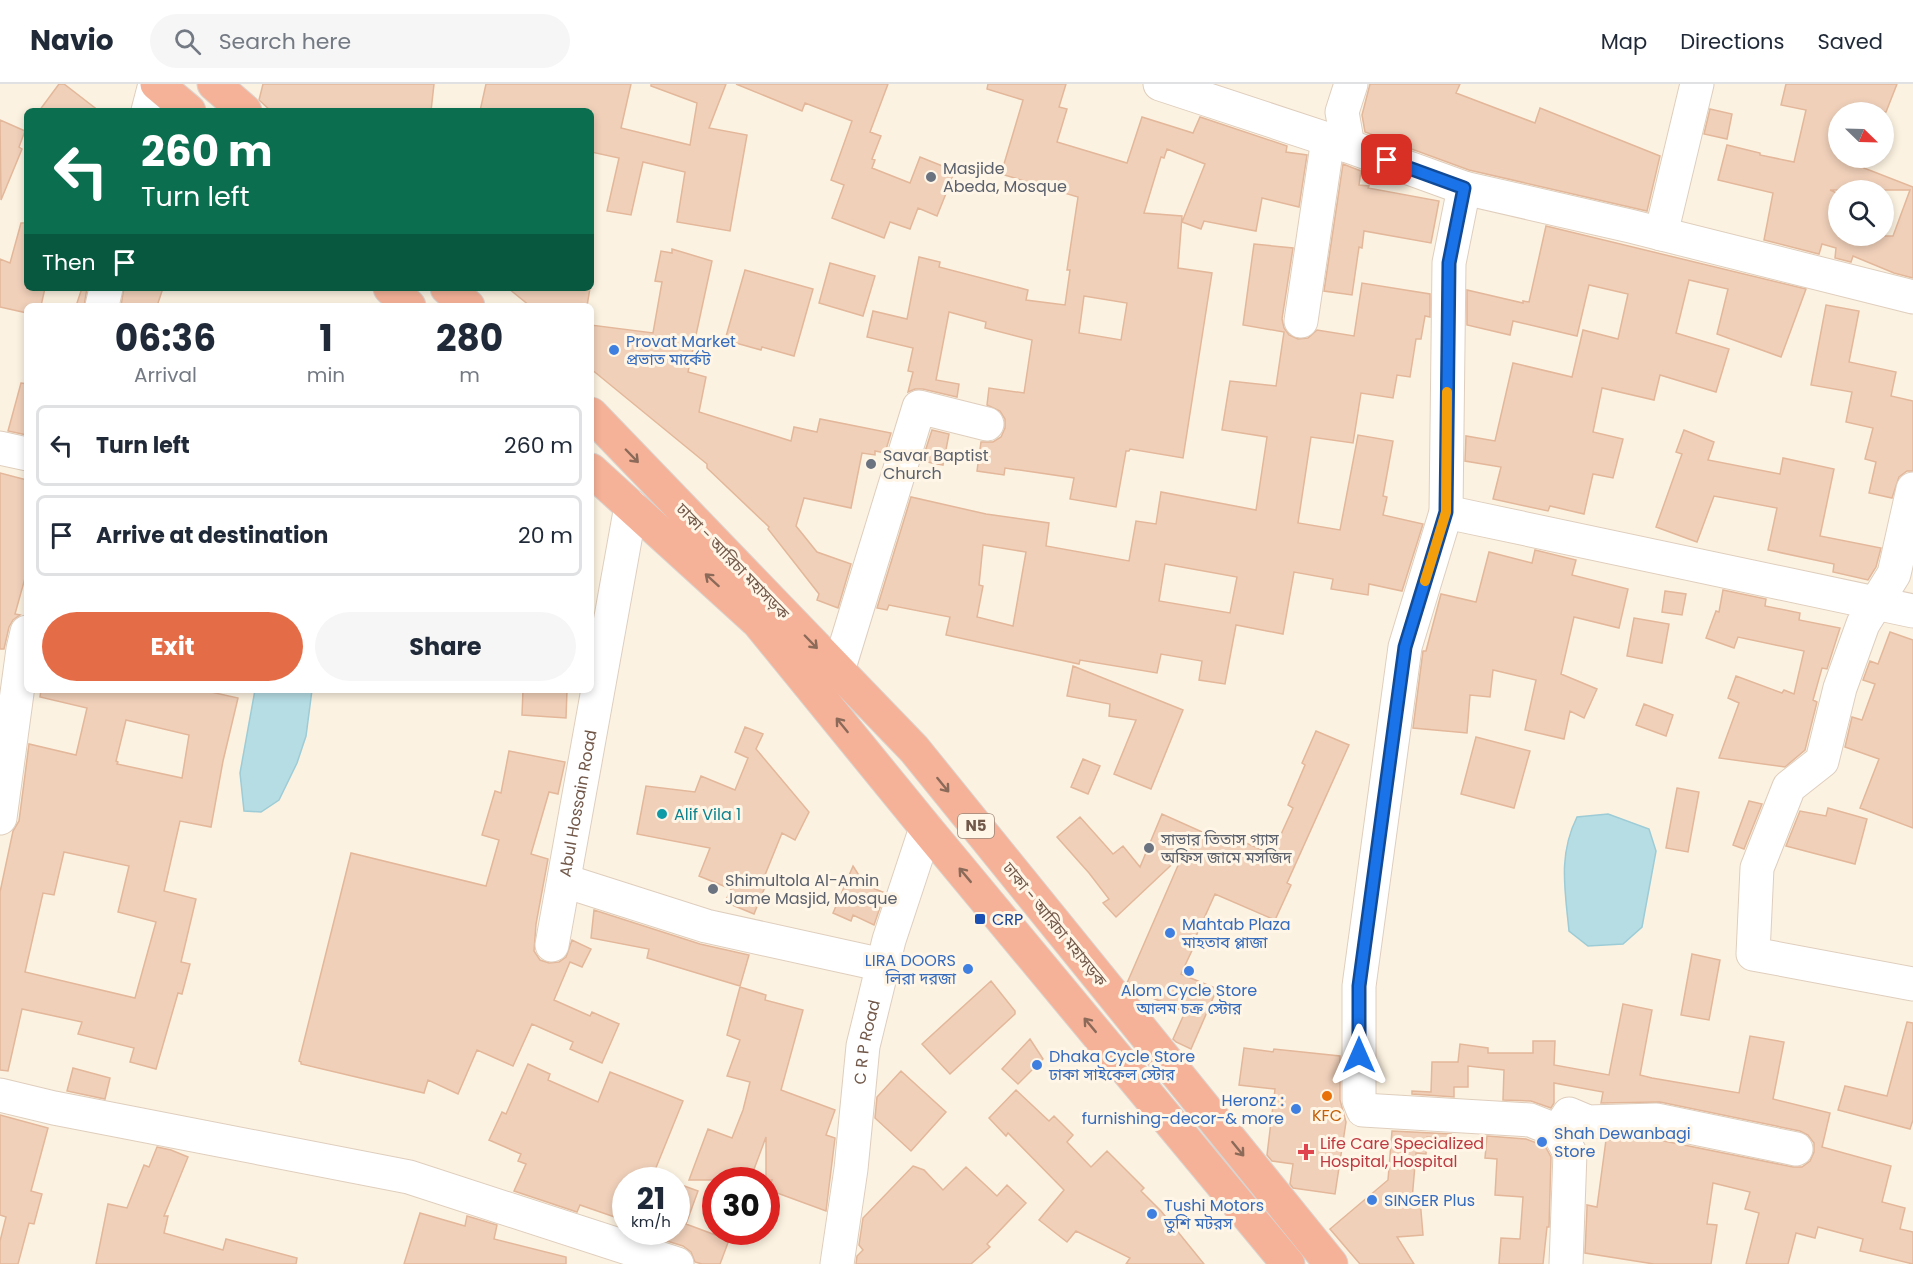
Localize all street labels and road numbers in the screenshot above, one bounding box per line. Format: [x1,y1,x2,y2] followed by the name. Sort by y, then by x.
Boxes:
[670,497,795,625] street label: ঢাকা - আরিচা মহাসড়ক
[553,728,603,879] street label: Abul Hossain Road
[958,814,994,838] road number: N5
[997,857,1113,992] street label: ঢাকা - আরিচা মহাসড়ক
[848,997,886,1086] street label: C R P Road

